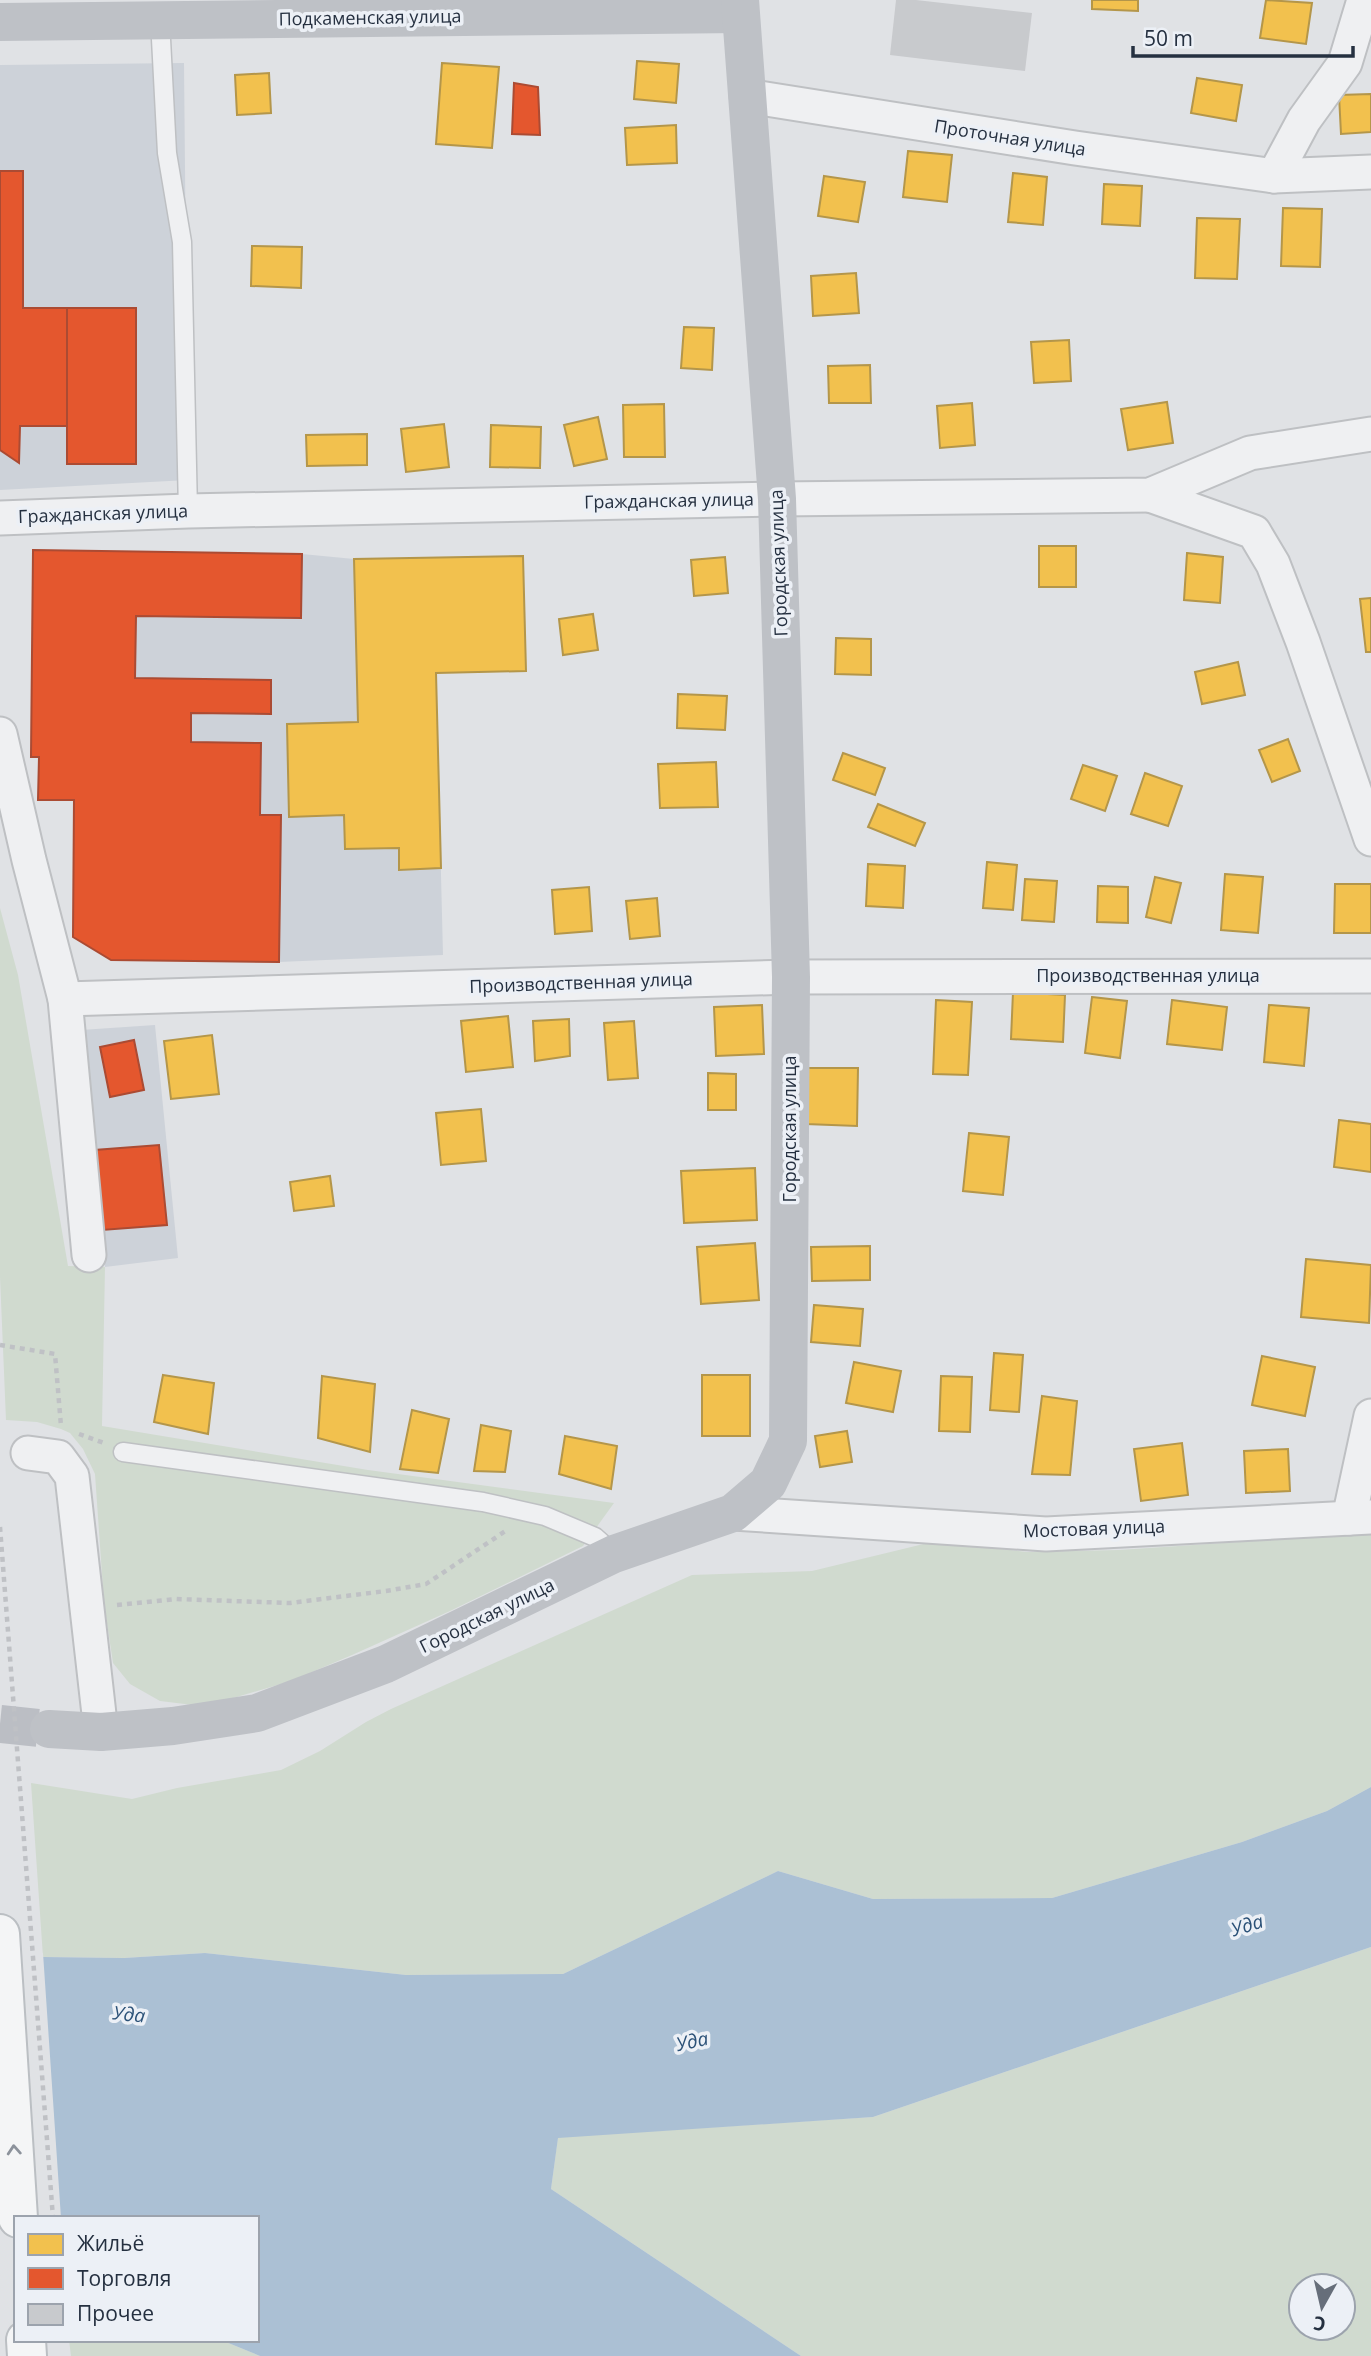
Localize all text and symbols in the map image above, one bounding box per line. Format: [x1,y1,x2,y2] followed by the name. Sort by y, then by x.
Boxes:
[278,3,462,31] street label: Подкаменская улица
[1133,14,1354,58] scale bar
[1144,24,1193,52] text: 50 m
[933,113,1088,161] street label: Проточная улица
[584,487,754,513] street label: Гражданская улица
[763,489,793,637] street label: Городская улица
[18,498,188,528] street label: Гражданская улица
[1036,963,1260,987] street label: Производственная улица
[469,966,693,998] street label: Производственная улица
[777,1056,801,1202] street label: Городская улица
[1023,1514,1165,1542] street label: Мостовая улица
[415,1572,558,1658] street label: Городская улица
[1227,1908,1266,1942] water label: Уда
[111,1999,147,2029] water label: Уда
[673,2025,711,2057] water label: Уда
[7,2144,22,2155] one-way arrow
[14,2216,259,2342] legend
[77,2229,144,2257] text: Жильё
[77,2264,171,2292] text: Торговля
[1287,2272,1357,2342] north arrow
[77,2299,154,2327] text: Прочее
[1312,2310,1327,2338] text: С

